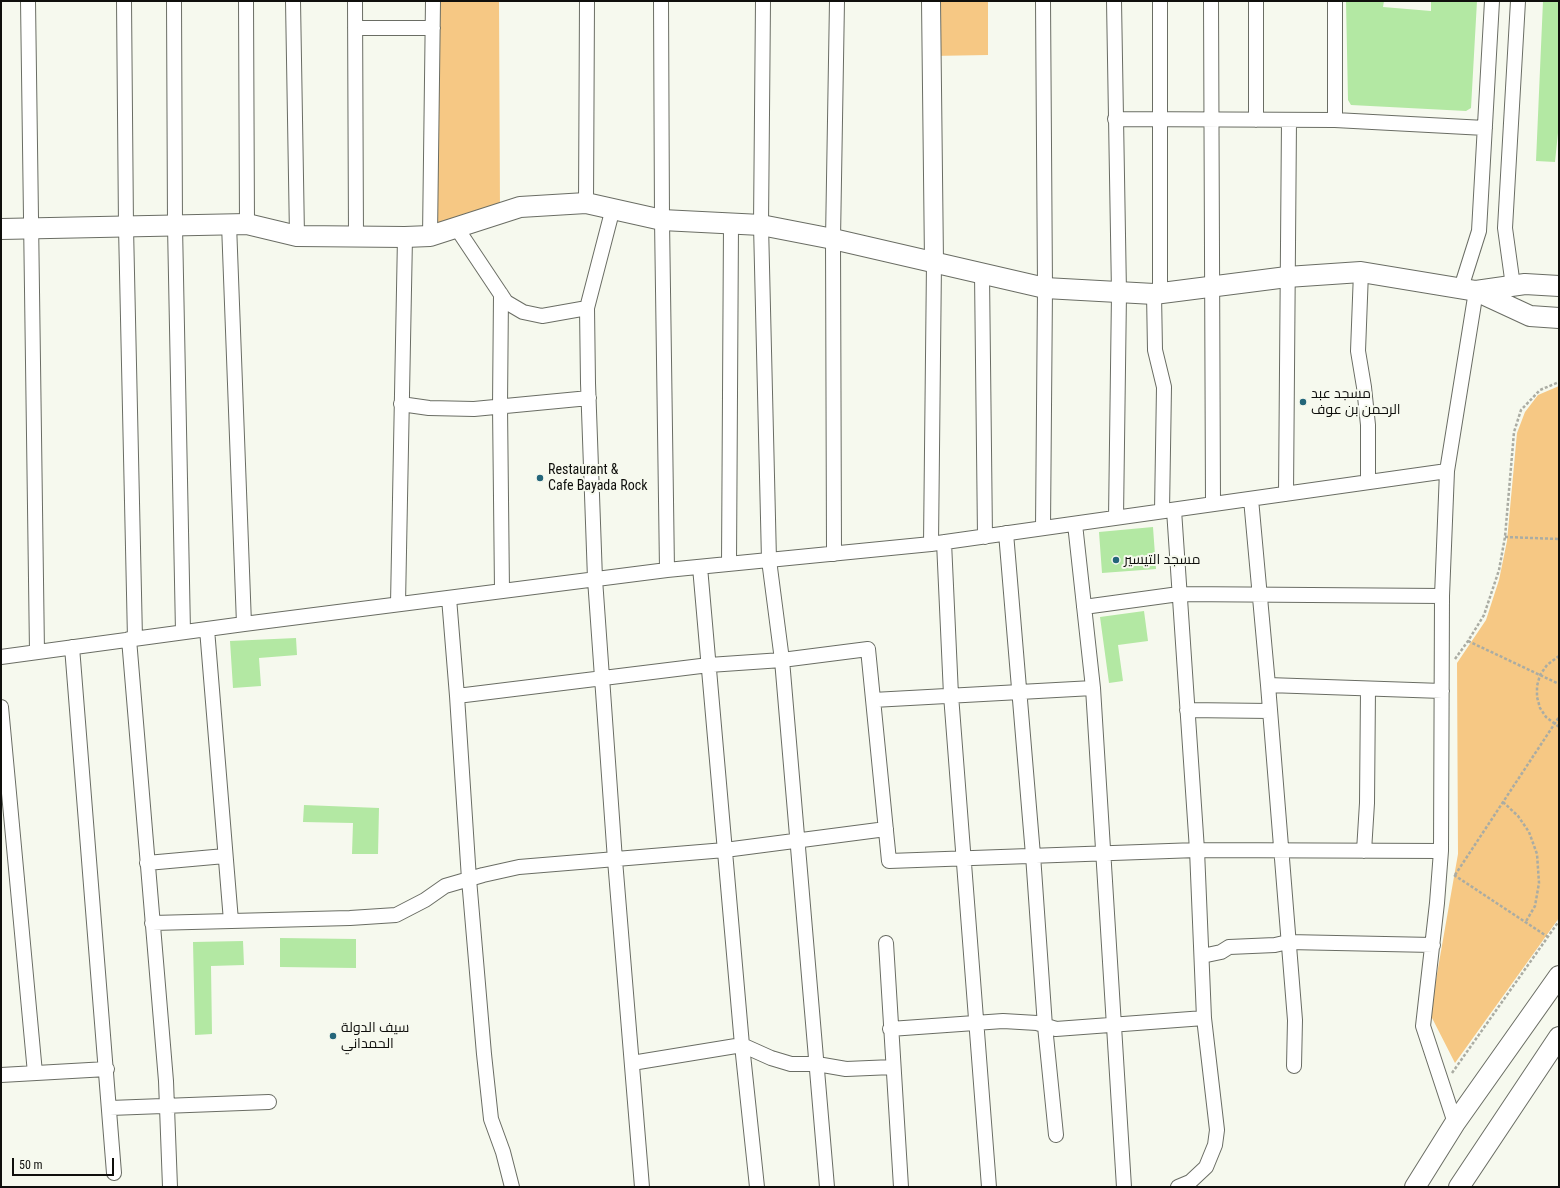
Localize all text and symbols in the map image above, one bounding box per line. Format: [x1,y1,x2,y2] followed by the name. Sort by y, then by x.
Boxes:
[1311,386,1401,418] place label: مسجد عبد الرحمن بن عوف
[1298,397,1308,407] marker: مسجد عبد الرحمن بن عوف
[548,462,647,494] place label: Restaurant & Cafe Bayada Rock
[535,473,545,483] marker: Restaurant & Cafe Bayada Rock
[1124,552,1200,568] place label: مسجد التيسير
[1111,555,1121,565] marker: مسجد التيسير
[341,1020,409,1052] place label: سيف الدولة الحمداني
[328,1031,338,1041] marker: سيف الدولة الحمداني
[14,1150,116,1176] scale bar
[19,1158,43,1172] text: 50 m

